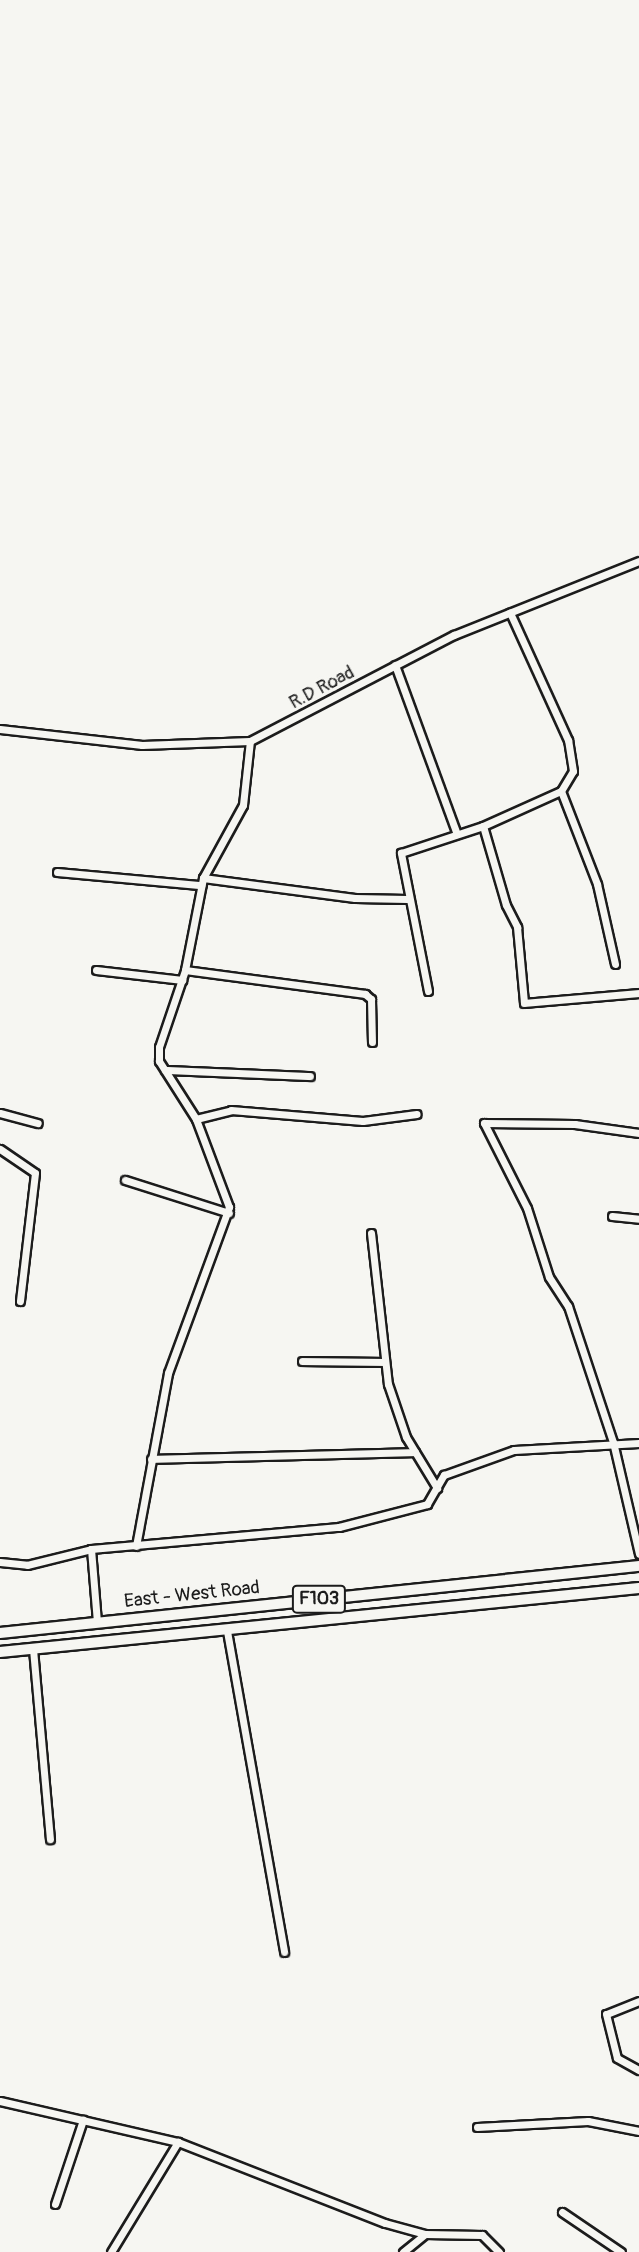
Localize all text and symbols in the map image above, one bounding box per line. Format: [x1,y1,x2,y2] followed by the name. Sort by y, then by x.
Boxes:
[286,661,358,715] street label: R.D Road
[123,1577,261,1613] street label: East - West Road
[291,1584,347,1614] road number: F103

